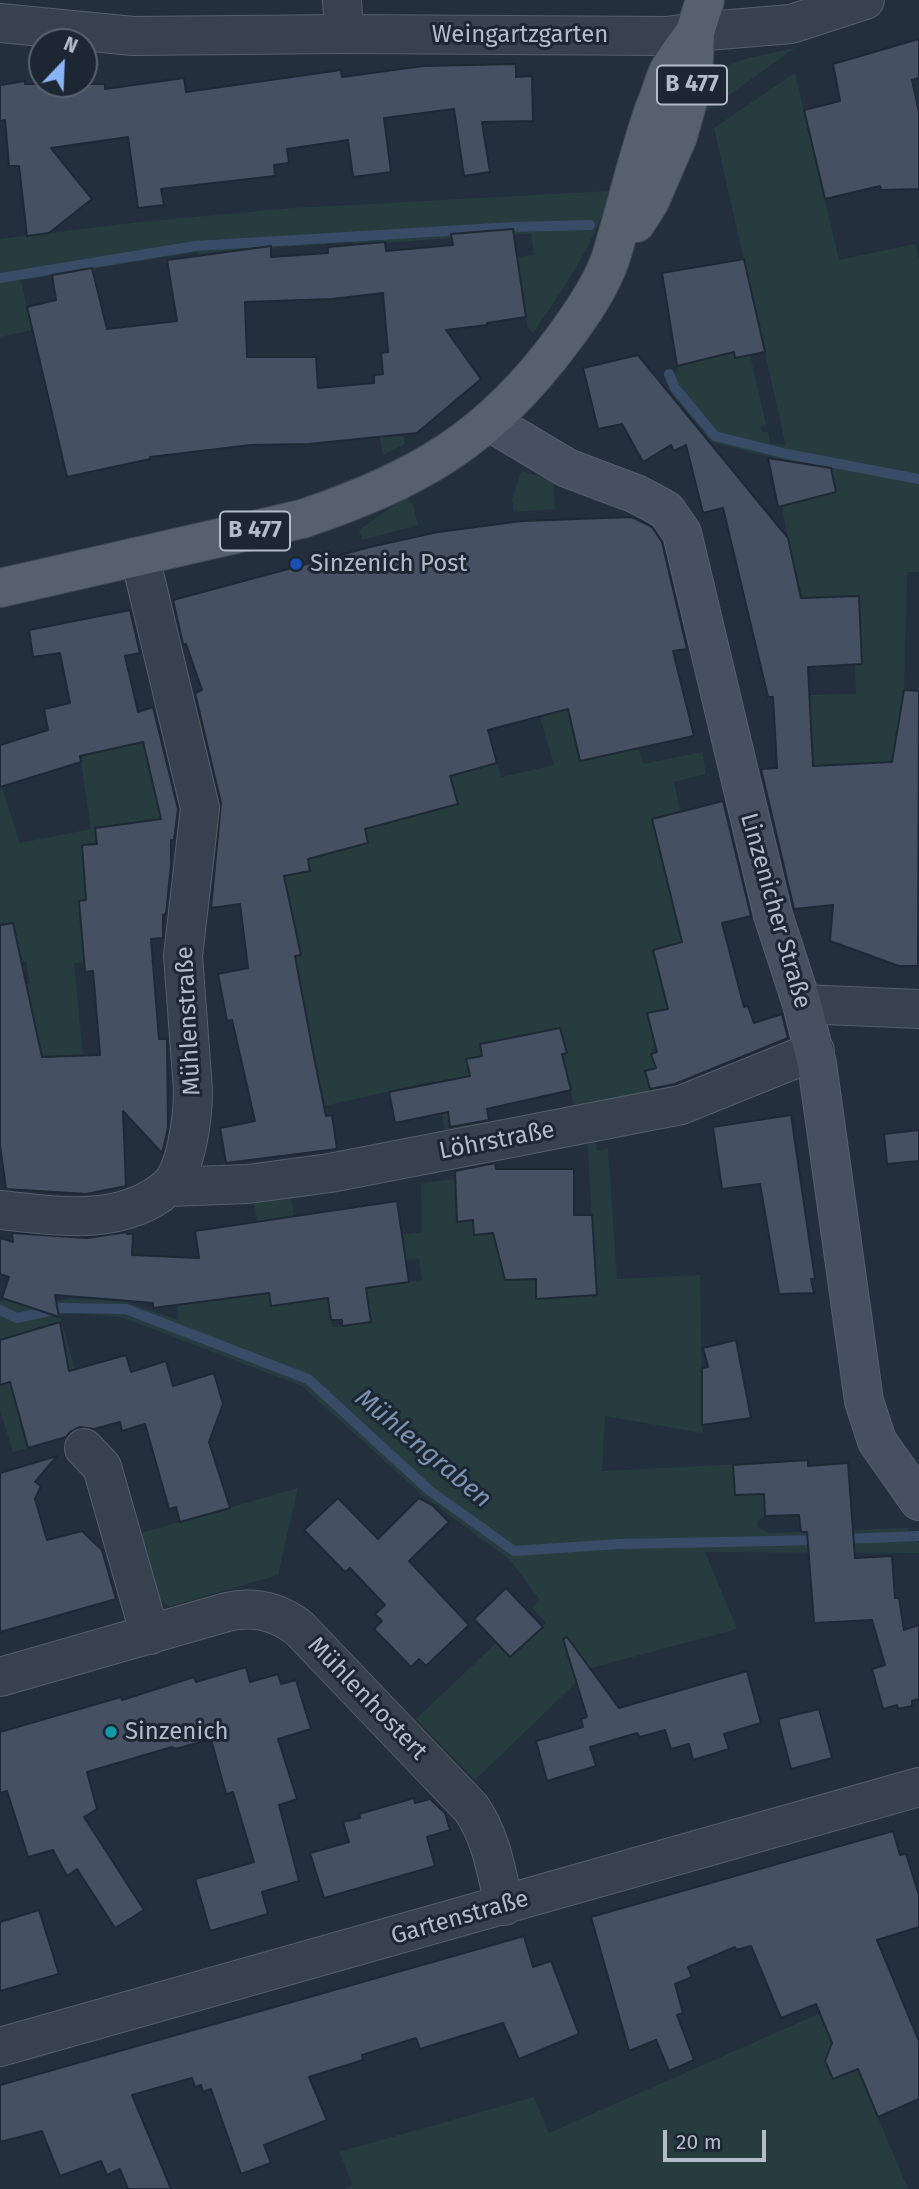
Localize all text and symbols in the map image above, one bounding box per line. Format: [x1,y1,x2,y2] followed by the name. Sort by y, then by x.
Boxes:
[432,21,608,49] street label: Weingartzgarten
[28,28,98,98] north arrow
[60,32,81,58] text: N
[657,66,727,104] road number: B 477
[220,512,290,551] road number: B 477
[310,550,467,578] place label: Sinzenich Post
[288,556,304,572] marker: Sinzenich Post
[733,810,817,1012] street label: Linzenicher Straße
[171,946,207,1096] street label: Mühlenstraße
[437,1116,557,1166] street label: Löhrstraße
[348,1383,498,1515] water label: Mühlengraben
[301,1632,433,1766] street label: Mühlenhostert
[125,1718,229,1746] place label: Sinzenich
[103,1724,119,1740] marker: Sinzenich
[388,1885,532,1951] street label: Gartenstraße
[667,2116,770,2160] scale bar
[676,2129,722,2155] text: 20 m

